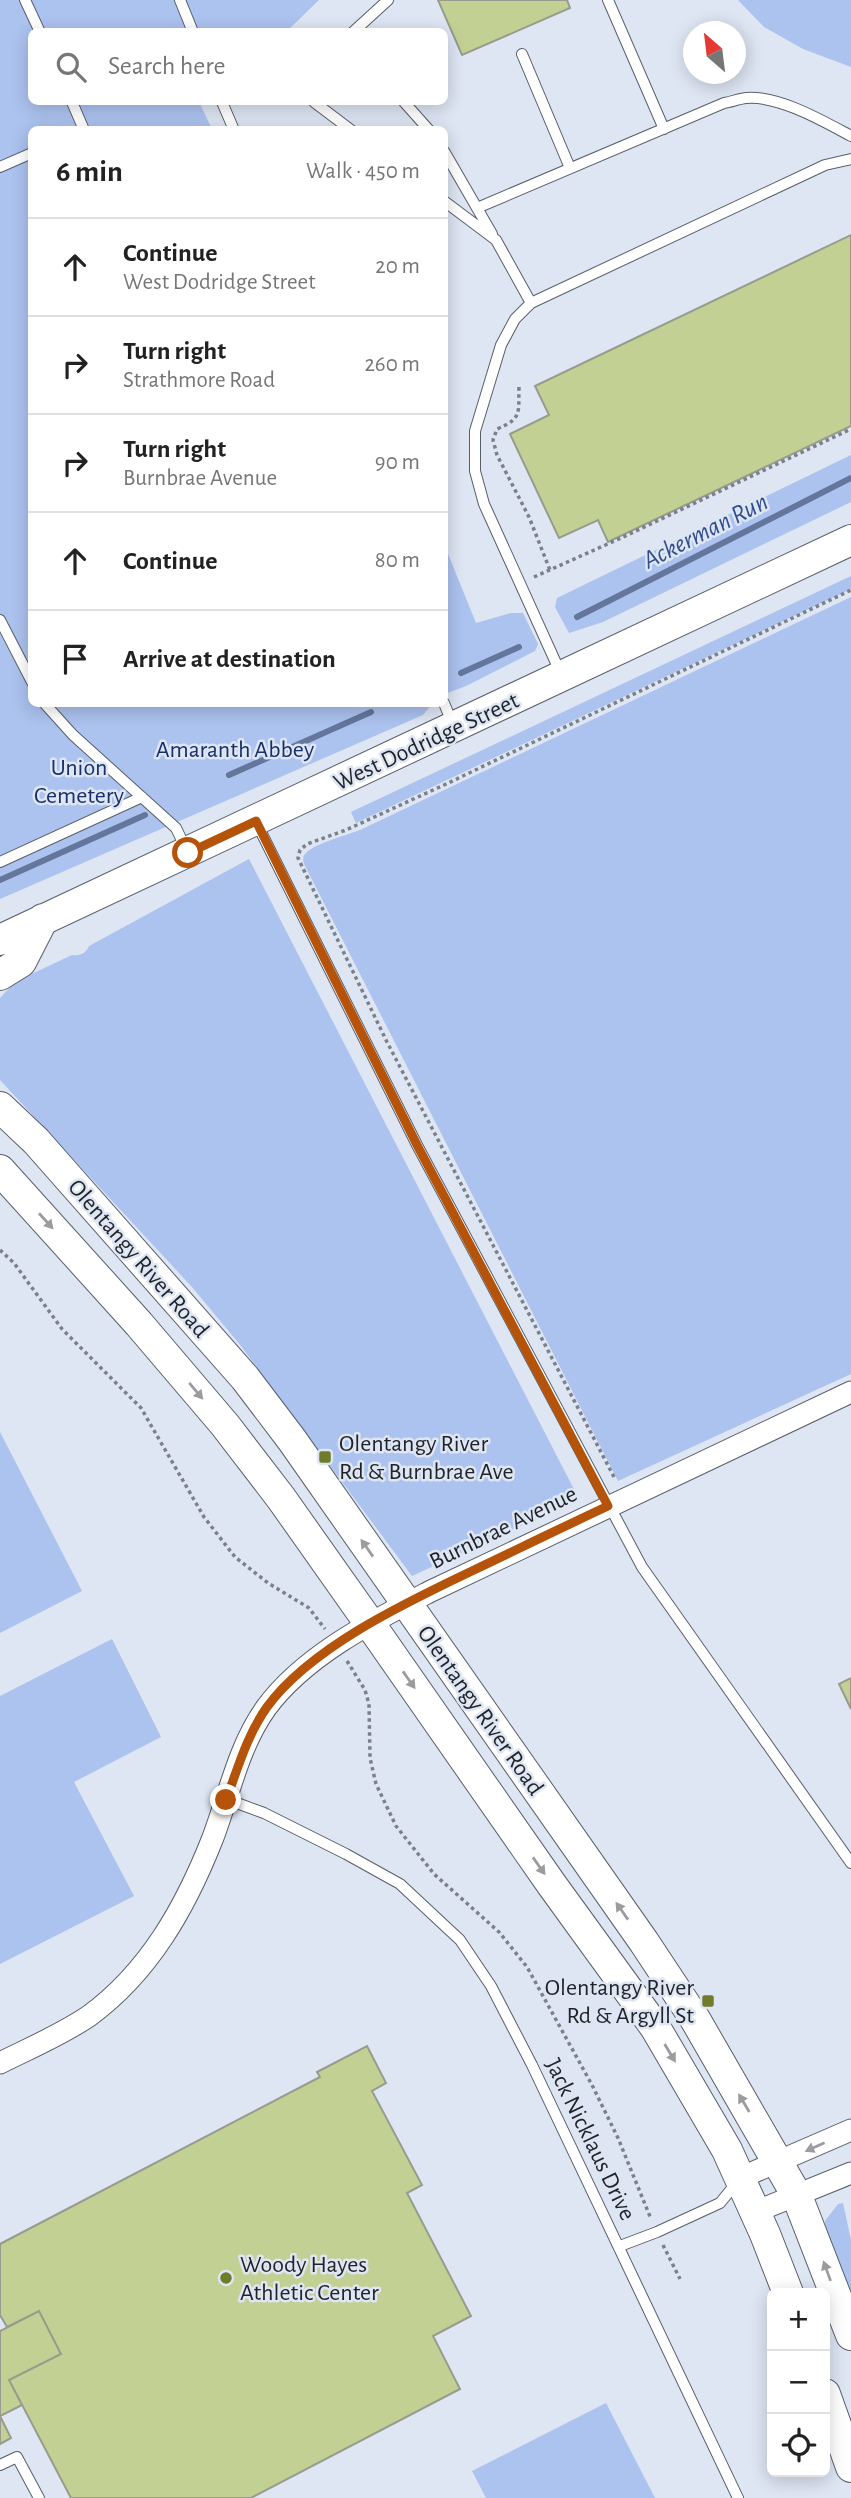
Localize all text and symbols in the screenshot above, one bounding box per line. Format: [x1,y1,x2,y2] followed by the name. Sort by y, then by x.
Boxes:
[683,21,746,84] north arrow
[28,28,448,105] search box
[52,48,90,86] icon: search
[108,53,226,79] text: Search here
[56,157,123,187] text: 6 min
[306,160,420,183] text: Walk · 450 m
[123,240,218,266] text: Continue
[56,248,94,286] icon: ahead
[375,255,420,278] text: 20 m
[123,271,316,294] text: West Dodridge Street
[123,338,226,364] text: Turn right
[56,346,94,384] icon: right
[364,353,420,376] text: 260 m
[123,369,275,392] text: Strathmore Road
[123,436,226,462] text: Turn right
[56,444,94,482] icon: right
[375,451,420,474] text: 90 m
[123,467,277,490] text: Burnbrae Avenue
[638,488,772,574] water label: Ackerman Run
[56,542,94,580] icon: ahead
[123,548,218,574] text: Continue
[375,549,420,572] text: 80 m
[56,640,94,678] icon: arrive
[123,646,336,672] text: Arrive at destination
[330,688,523,795] street label: West Dodridge Street
[156,738,314,762] park label: Amaranth Abbey
[34,756,124,808] park label: Union Cemetery
[172,837,203,868] route start
[63,1175,213,1342] street label: Olentangy River Road
[38,1212,54,1230] one-way arrow
[188,1383,203,1400] one-way arrow
[339,1432,513,1484] place label: Olentangy River Rd & Burnbrae Ave
[317,1449,333,1465] marker: Olentangy River Rd & Burnbrae Ave
[426,1482,581,1574] street label: Burnbrae Avenue
[360,1539,374,1557] one-way arrow
[413,1621,548,1800] street label: Olentangy River Road
[402,1671,416,1689] one-way arrow
[210,1784,241,1815] route end
[532,1857,545,1876] one-way arrow
[615,1902,629,1920] one-way arrow
[545,1976,694,2028] place label: Olentangy River Rd & Argyll St
[700,1993,716,2009] marker: Olentangy River Rd & Argyll St
[663,2043,676,2062] one-way arrow
[541,2055,640,2224] street label: Jack Nicklaus Drive
[738,2093,750,2112] one-way arrow
[805,2141,825,2153] one-way arrow
[240,2253,379,2305] place label: Woody Hayes Athletic Center
[821,2261,832,2282] one-way arrow
[218,2270,234,2286] marker: Woody Hayes Athletic Center
[767,2288,830,2477] map controls
[767,2288,830,2351] button: +
[767,2351,830,2414] button: −
[767,2414,830,2477] button: locate

